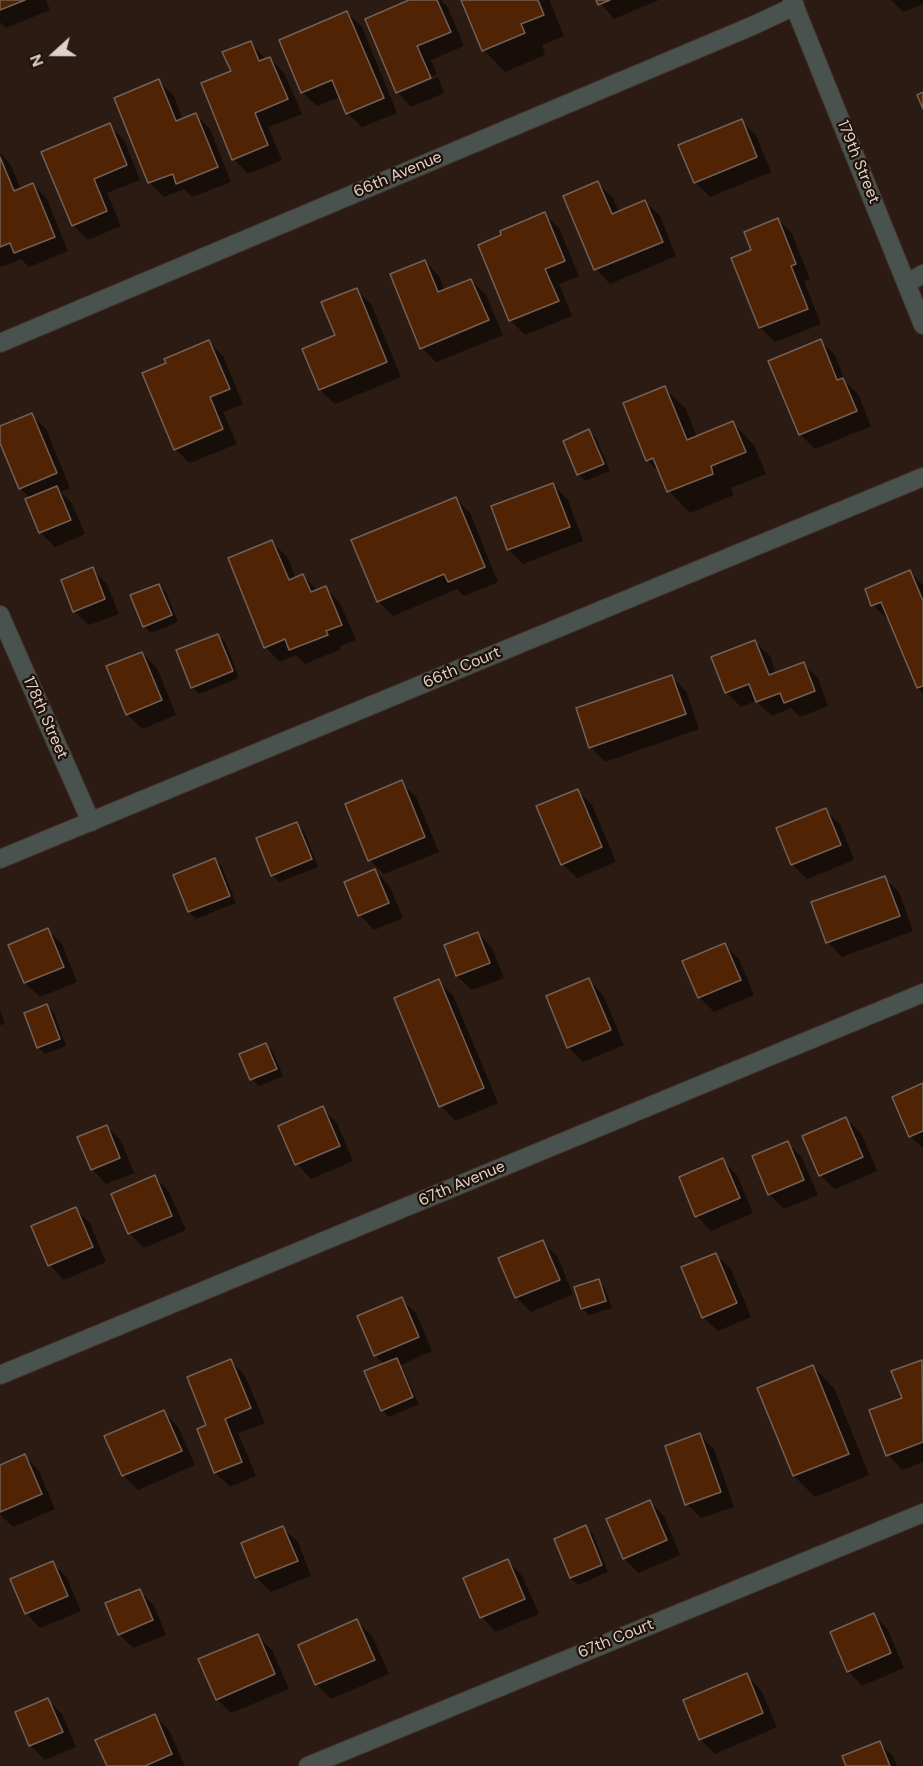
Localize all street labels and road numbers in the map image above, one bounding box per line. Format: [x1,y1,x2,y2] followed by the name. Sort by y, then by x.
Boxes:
[833,117,883,207] street label: 179th Street
[351,148,445,202] street label: 66th Avenue
[420,643,504,693] street label: 66th Court
[18,674,72,762] street label: 178th Street
[416,1157,508,1211] street label: 67th Avenue
[575,1615,657,1663] street label: 67th Court

